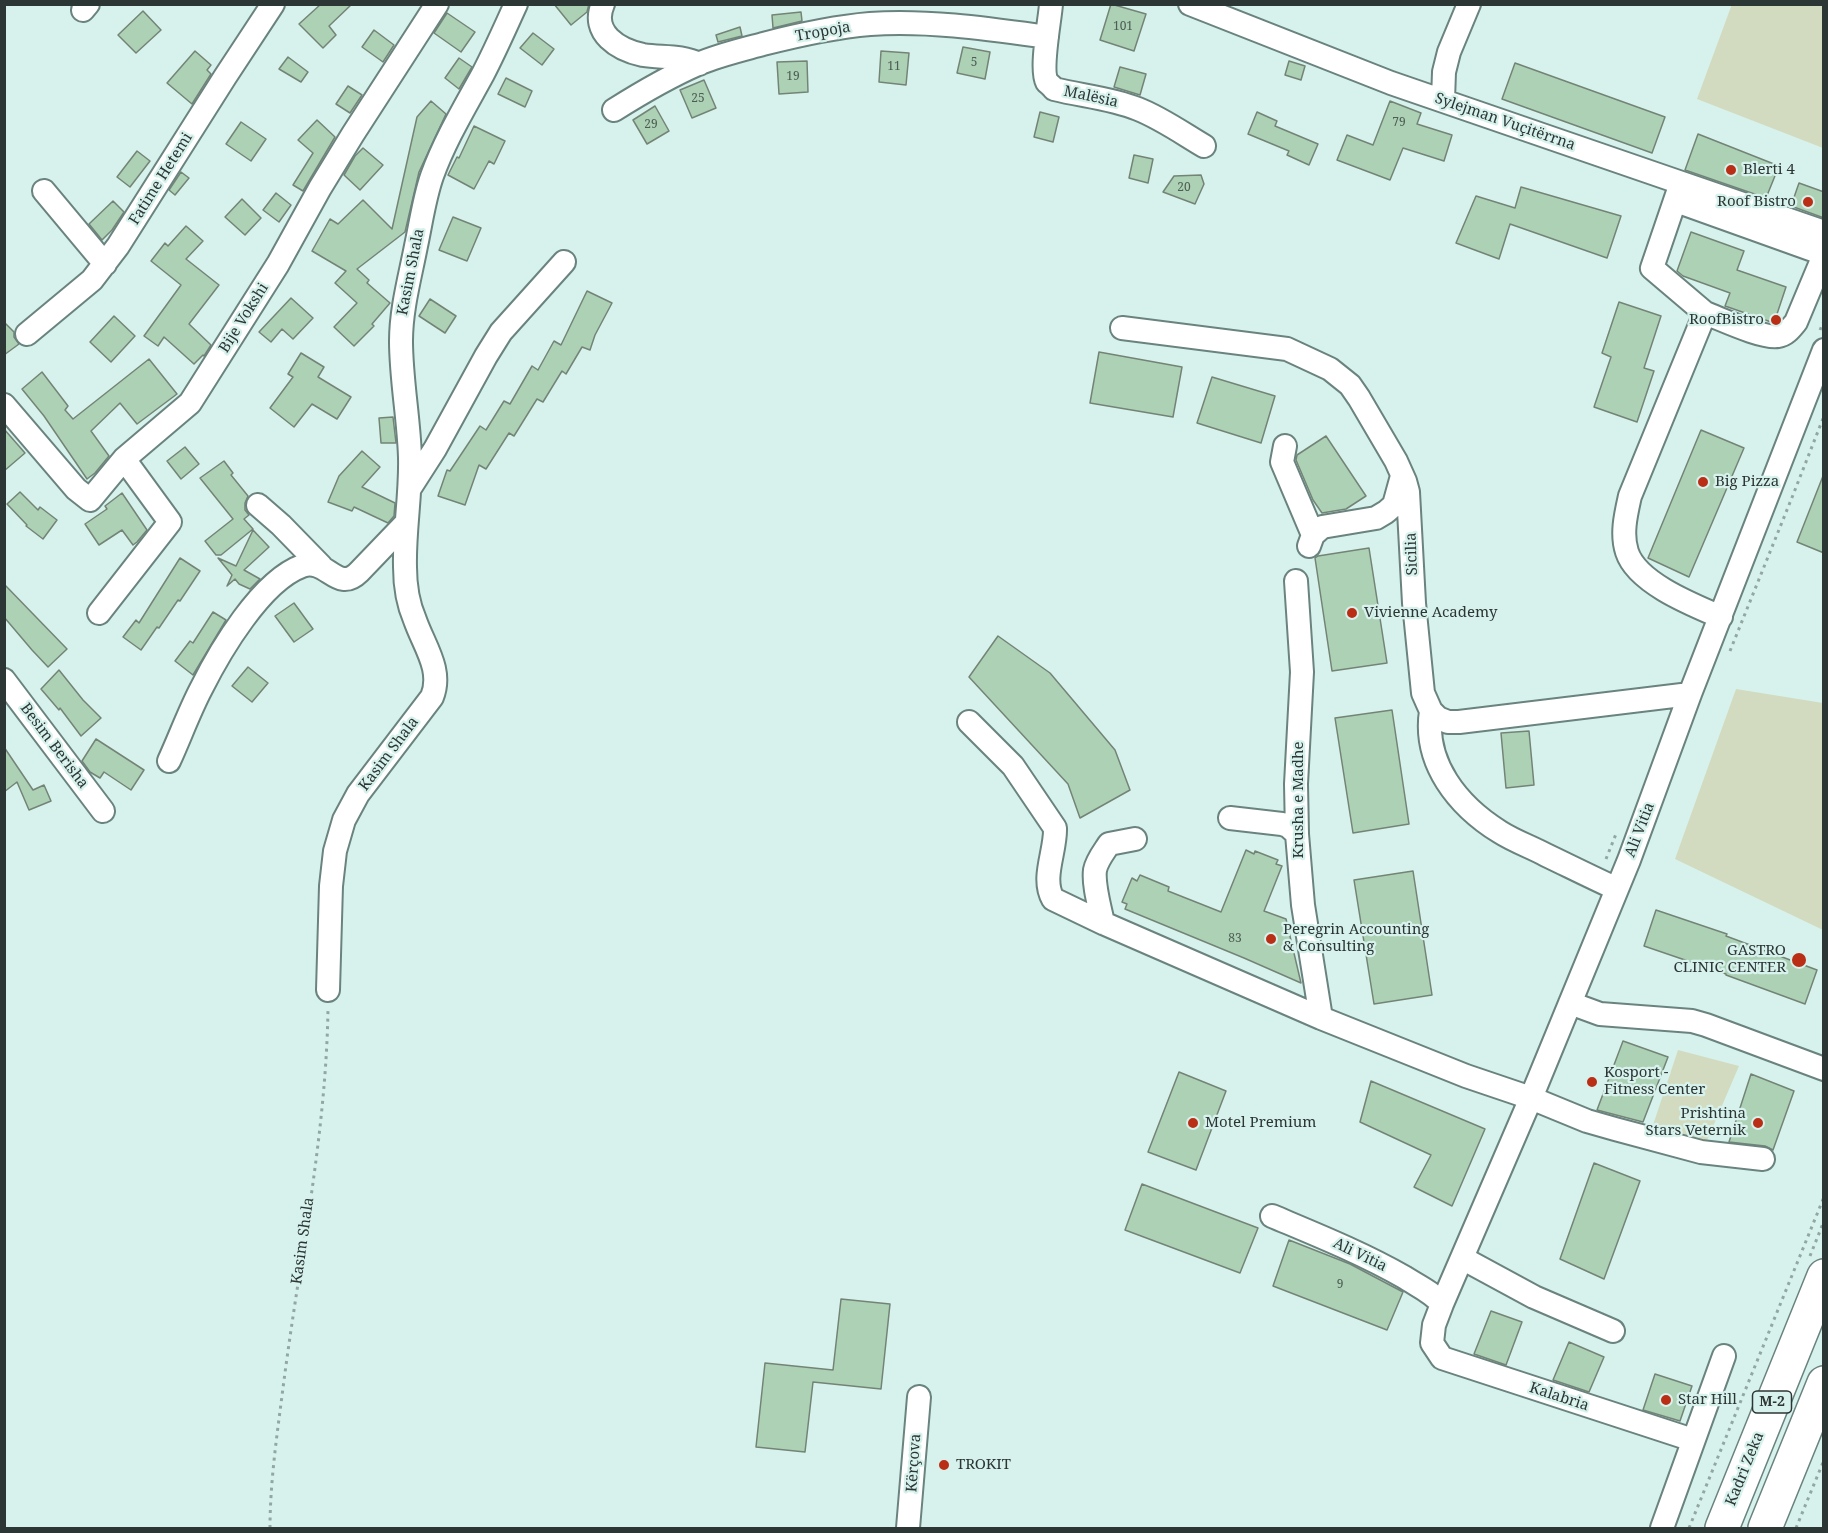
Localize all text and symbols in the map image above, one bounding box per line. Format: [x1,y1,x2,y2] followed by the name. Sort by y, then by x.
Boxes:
[794,18,852,46] street label: Tropoja
[1113,20,1133,34] house number: 101
[971,56,977,70] house number: 5
[887,60,901,74] house number: 11
[786,70,800,84] house number: 19
[1062,82,1120,112] street label: Malësia
[1433,90,1577,154] street label: Sylejman Vuçitërrna
[691,92,705,106] house number: 25
[1392,116,1406,130] house number: 79
[644,118,658,132] house number: 29
[126,130,196,228] street label: Fatime Hetemi
[1743,161,1795,179] place label: Blerti 4
[1724,163,1738,177] marker: Blerti 4
[1177,181,1191,195] house number: 20
[1717,193,1796,211] place label: Roof Bistro
[1801,195,1815,209] marker: Roof Bistro
[394,227,428,317] street label: Kasim Shala
[215,280,273,356] street label: Bije Vokshi
[1689,311,1764,329] place label: RoofBistro
[1769,313,1783,327] marker: RoofBistro
[1715,473,1779,491] place label: Big Pizza
[1696,475,1710,489] marker: Big Pizza
[1402,532,1422,576] street label: Sicilia
[1364,604,1497,622] place label: Vivienne Academy
[1345,606,1359,620] marker: Vivienne Academy
[16,700,92,792] street label: Besim Berisha
[355,714,423,794] street label: Kasim Shala
[1290,742,1308,858] street label: Krusha e Madhe
[1621,800,1659,860] street label: Ali Vitia
[1283,921,1429,956] place label: Peregrin Accounting & Consulting
[1228,932,1242,946] house number: 83
[1264,932,1278,946] marker: Peregrin Accounting & Consulting
[1674,942,1786,977] place label: GASTRO CLINIC CENTER
[1790,951,1808,969] marker: GASTRO CLINIC CENTER
[1604,1064,1705,1099] place label: Kosport - Fitness Center
[1585,1075,1599,1089] marker: Kosport - Fitness Center
[1646,1105,1746,1140] place label: Prishtina Stars Veternik
[1205,1114,1316,1132] place label: Motel Premium
[1186,1116,1200,1130] marker: Motel Premium
[1751,1116,1765,1130] marker: Prishtina Stars Veternik
[288,1196,318,1286] street label: Kasim Shala
[1330,1234,1390,1276] street label: Ali Vitia
[1337,1278,1343,1292] house number: 9
[1527,1379,1591,1415] street label: Kalabria
[1678,1391,1737,1409] place label: Star Hill
[1752,1391,1792,1413] road number: M-2
[1659,1393,1673,1407] marker: Star Hill
[1722,1429,1768,1509] street label: Kadri Zeka
[903,1433,925,1493] street label: Kërçova
[956,1456,1011,1474] place label: TROKIT
[937,1458,951,1472] marker: TROKIT

